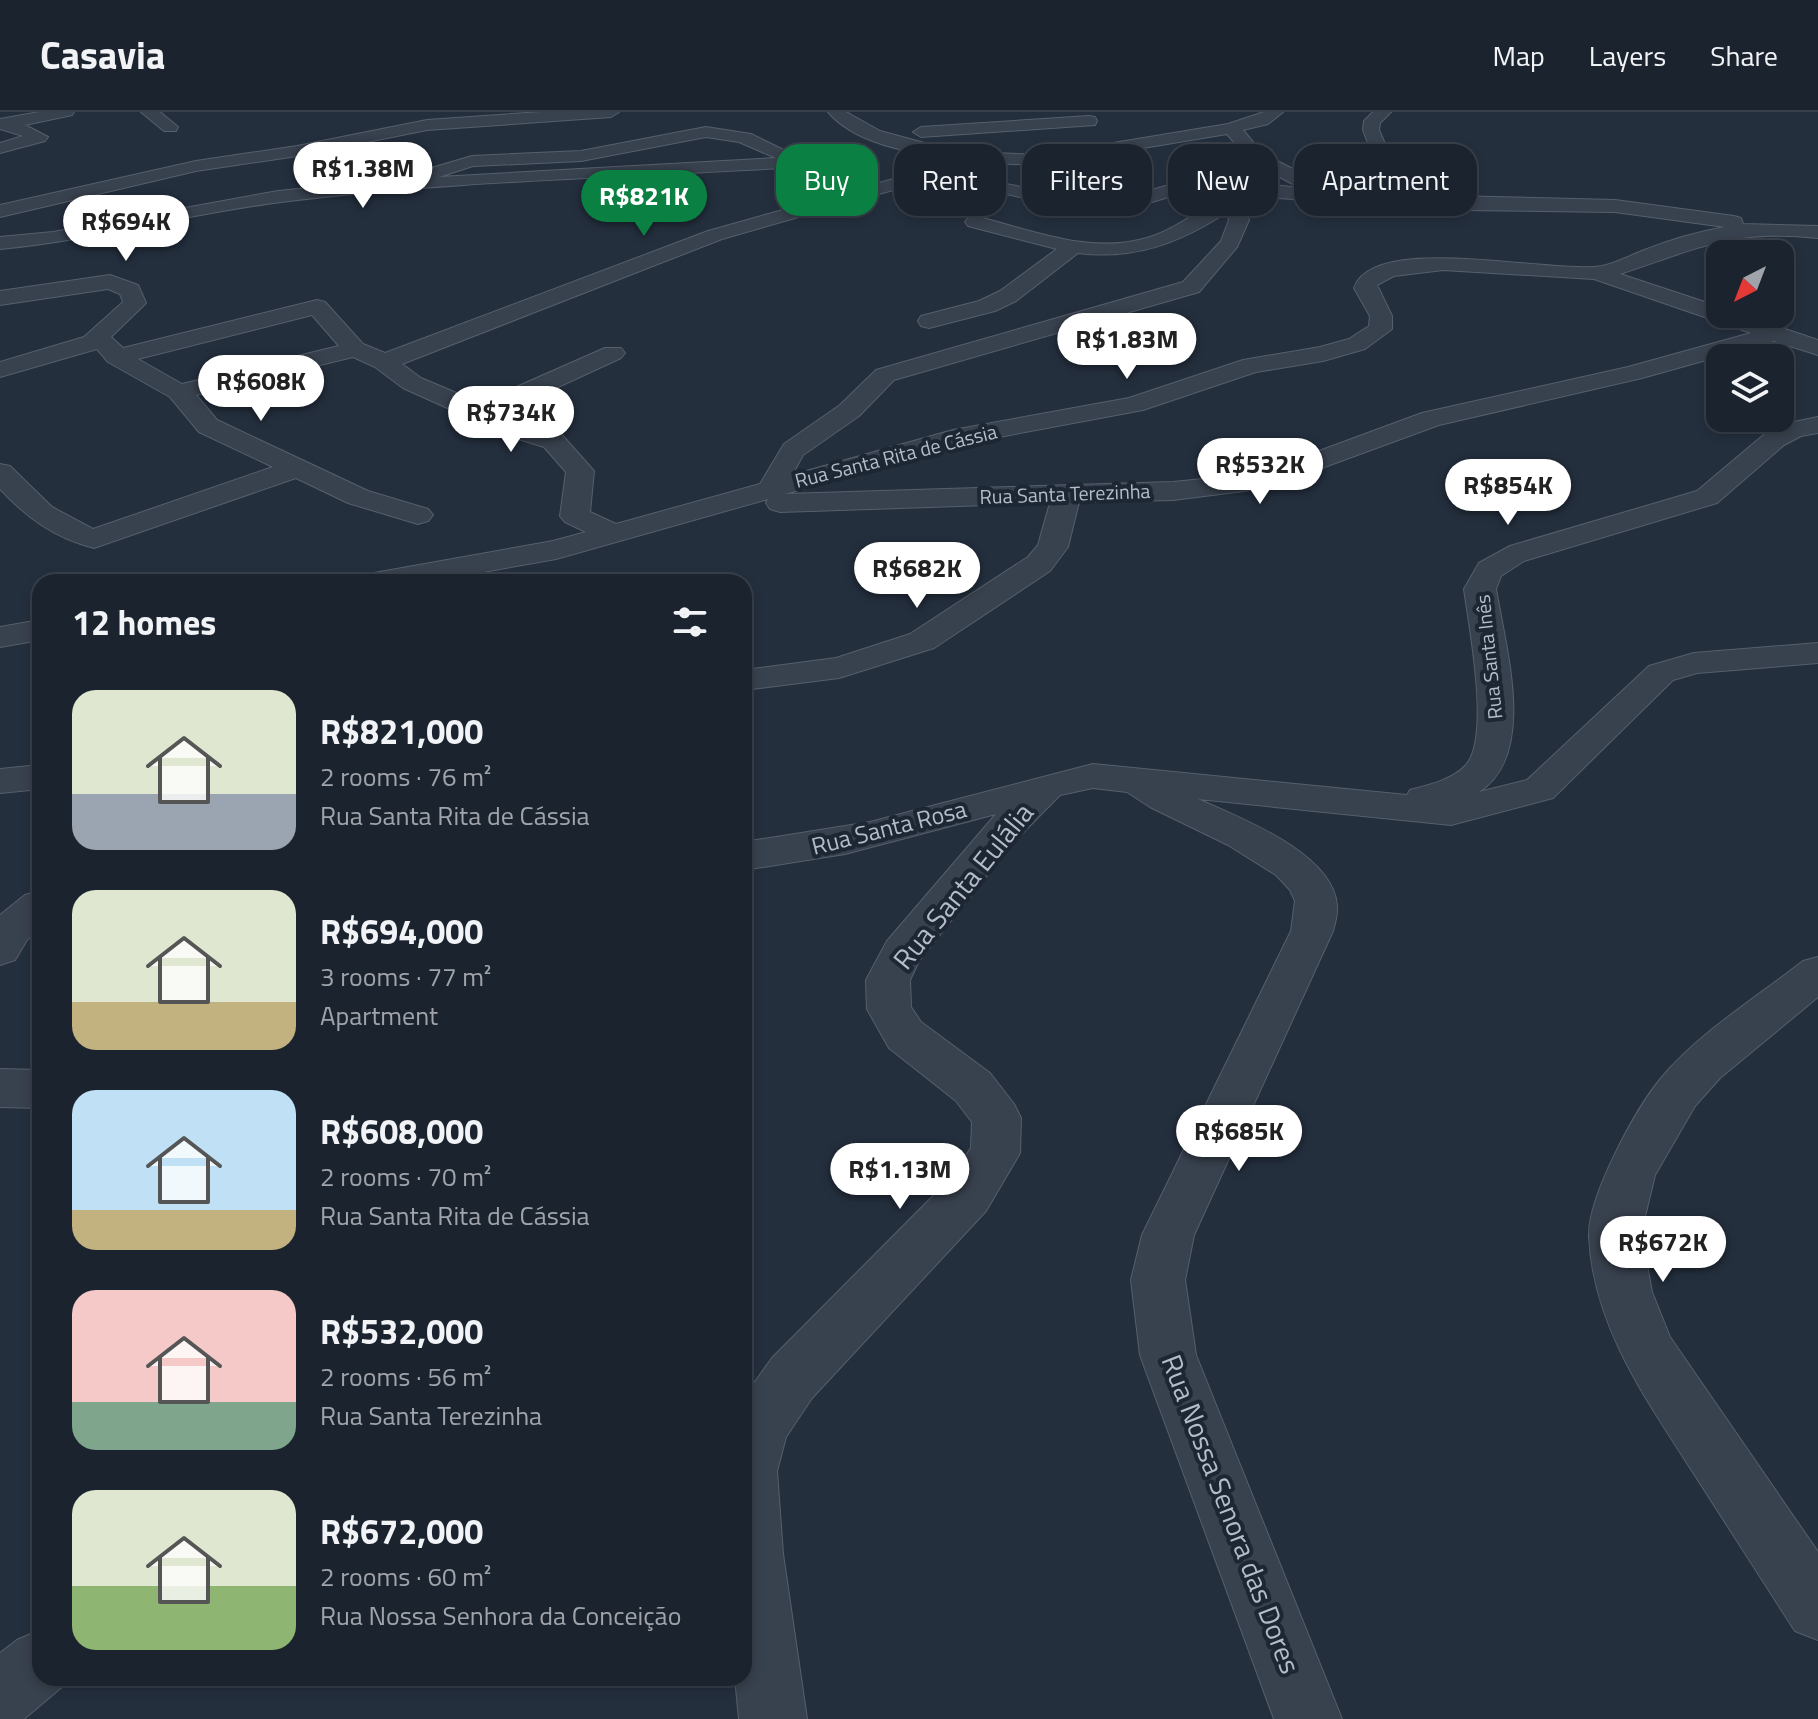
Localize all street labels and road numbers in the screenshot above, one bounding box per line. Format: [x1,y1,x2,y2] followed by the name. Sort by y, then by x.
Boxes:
[792,415,1000,496] street label: Rua Santa Rita de Cássia
[979,475,1151,512] street label: Rua Santa Terezinha
[1467,593,1510,721] street label: Rua Santa Inês
[807,790,970,864] street label: Rua Santa Rosa
[882,793,1043,978] street label: Rua Santa Eulália
[1151,1348,1312,1680] street label: Rua Nossa Senora das Dores

